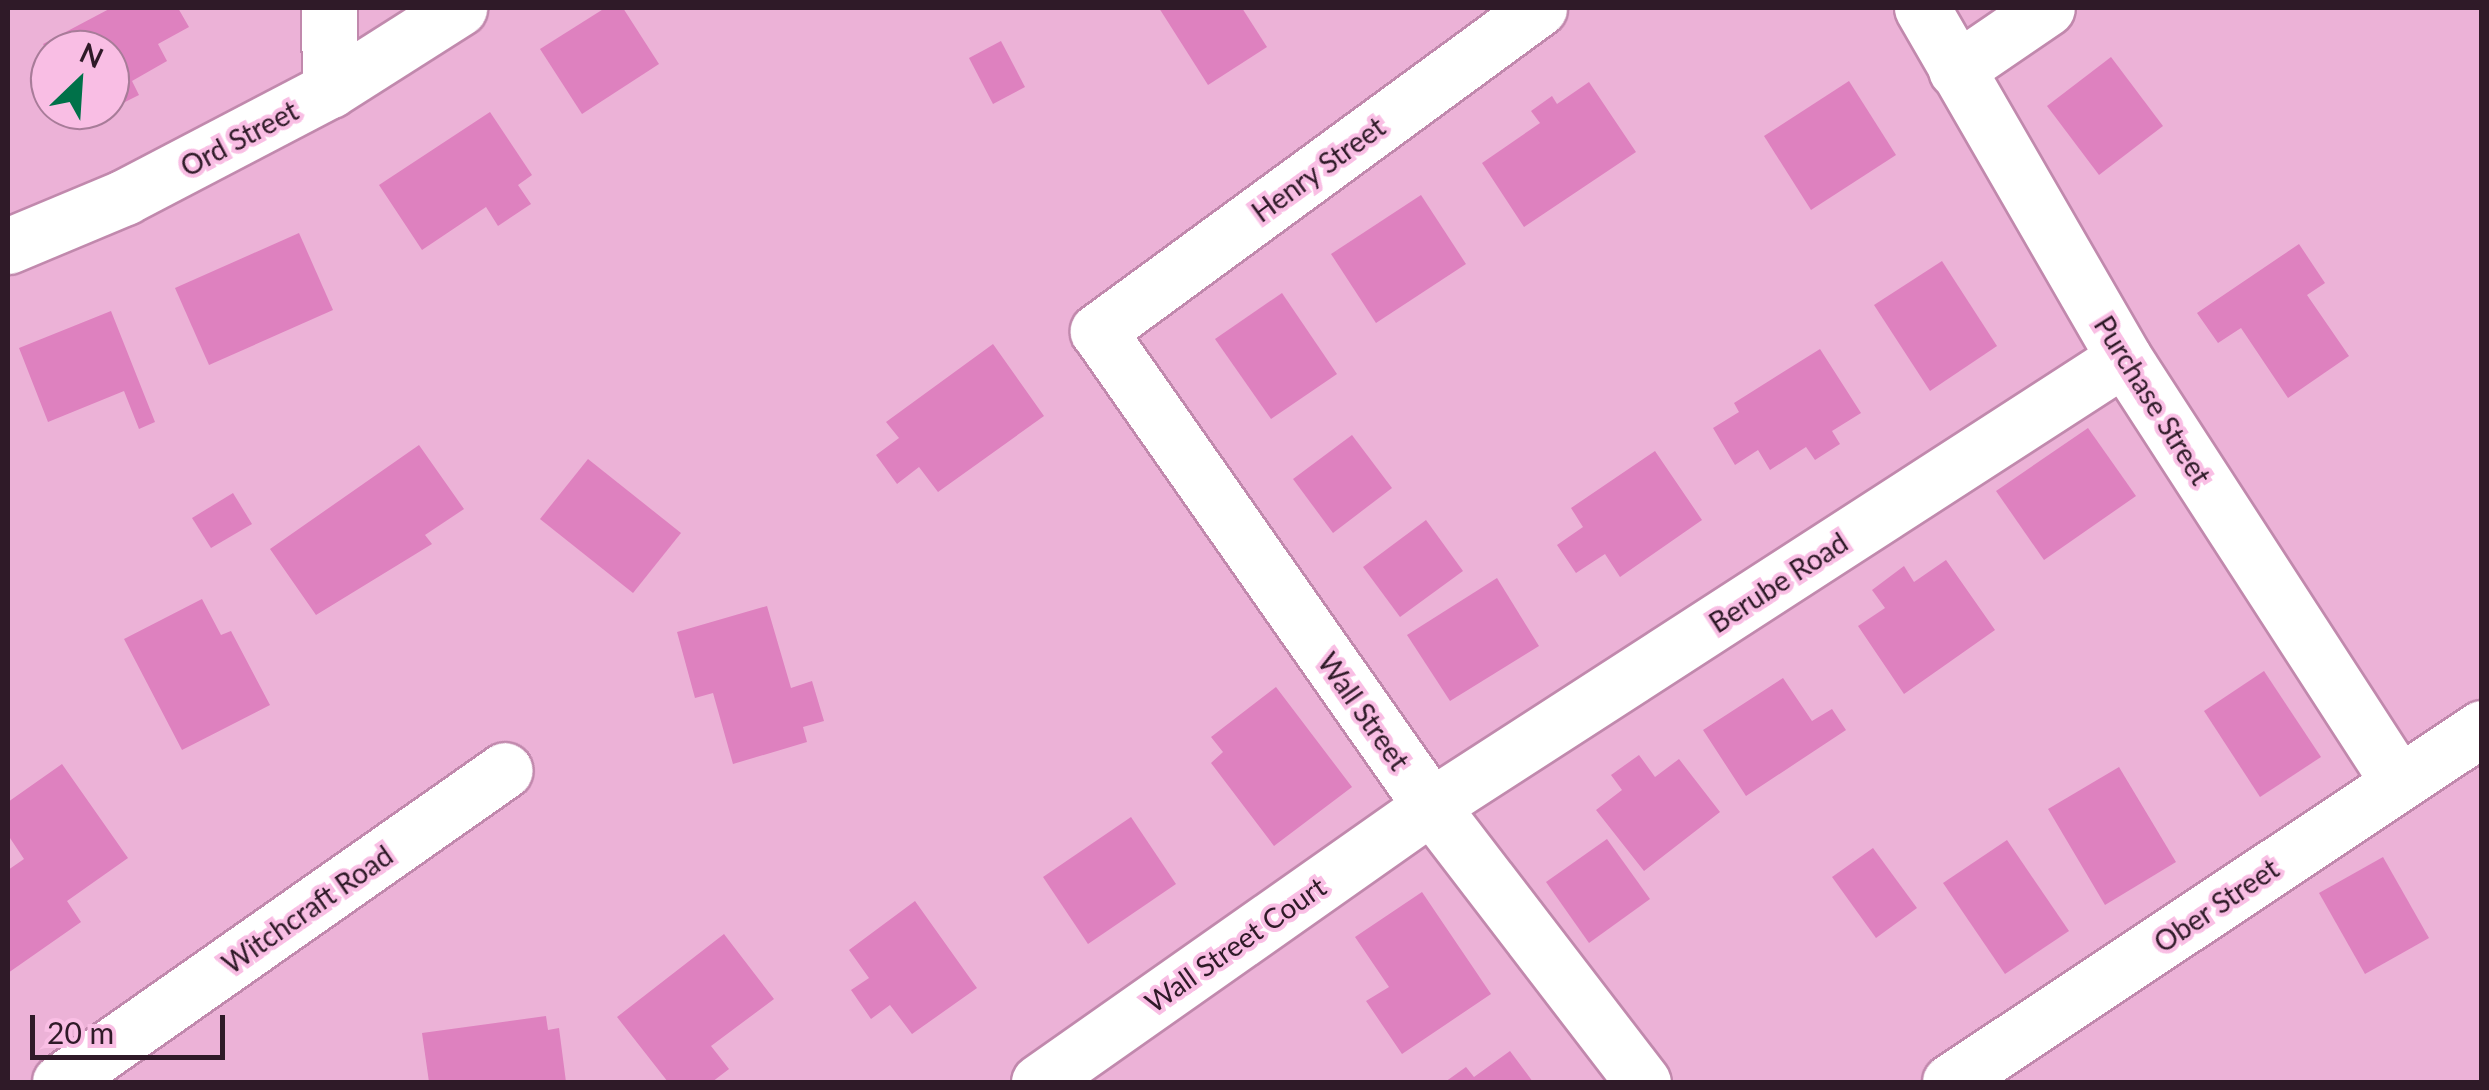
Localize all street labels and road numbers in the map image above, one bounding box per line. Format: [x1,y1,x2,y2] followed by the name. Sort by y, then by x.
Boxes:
[174,93,304,183] street label: Ord Street
[1245,109,1391,229] street label: Henry Street
[2088,309,2218,491] street label: Purchase Street
[1703,525,1853,639] street label: Berube Road
[1311,646,1417,776] street label: Wall Street
[215,838,399,980] street label: Witchcraft Road
[2147,851,2285,959] street label: Ober Street
[1138,869,1332,1019] street label: Wall Street Court

